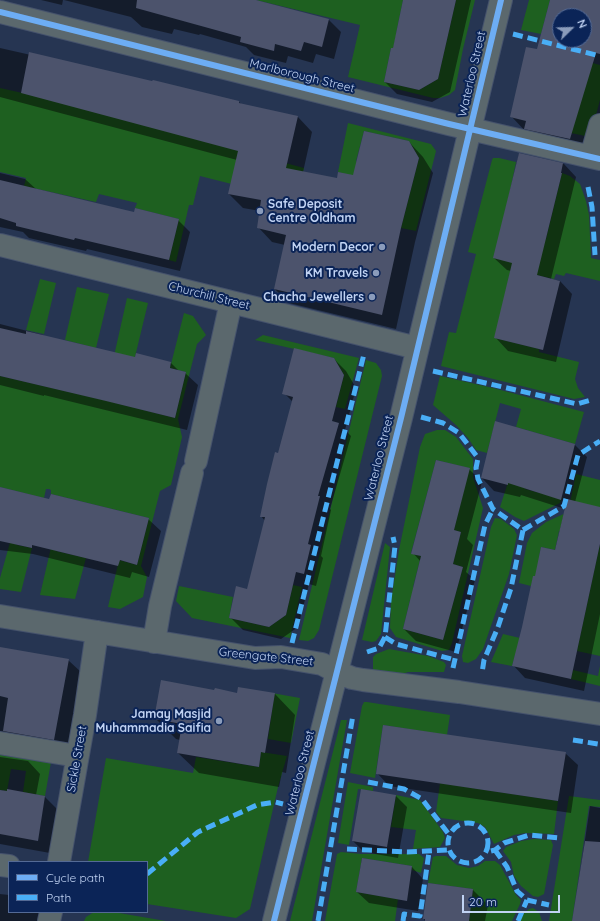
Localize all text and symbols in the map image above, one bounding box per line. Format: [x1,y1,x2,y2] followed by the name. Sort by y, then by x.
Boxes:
[552,8,592,48] north arrow
[574,17,590,30] text: N
[455,30,489,118] street label: Waterloo Street
[248,56,356,96] street label: Marlborough Street
[268,197,355,225] place label: Safe Deposit Centre Oldham
[255,206,265,216] marker: Safe Deposit Centre Oldham
[292,240,374,254] place label: Modern Decor
[377,242,387,252] marker: Modern Decor
[305,266,368,280] place label: KM Travels
[371,268,381,278] marker: KM Travels
[167,279,251,313] street label: Churchill Street
[263,290,364,304] place label: Chacha Jewellers
[367,292,377,302] marker: Chacha Jewellers
[361,414,397,502] street label: Waterloo Street
[218,645,314,669] street label: Greengate Street
[95,707,211,735] place label: Jamay Masjid Muhammadia Saifia
[214,716,224,726] marker: Jamay Masjid Muhammadia Saifia
[64,725,90,793] street label: Sickle Street
[282,729,318,817] street label: Waterloo Street
[8,861,148,913] legend
[46,870,105,885] text: Cycle path
[464,887,562,913] scale bar
[46,890,71,905] text: Path
[469,894,497,909] text: 20 m

